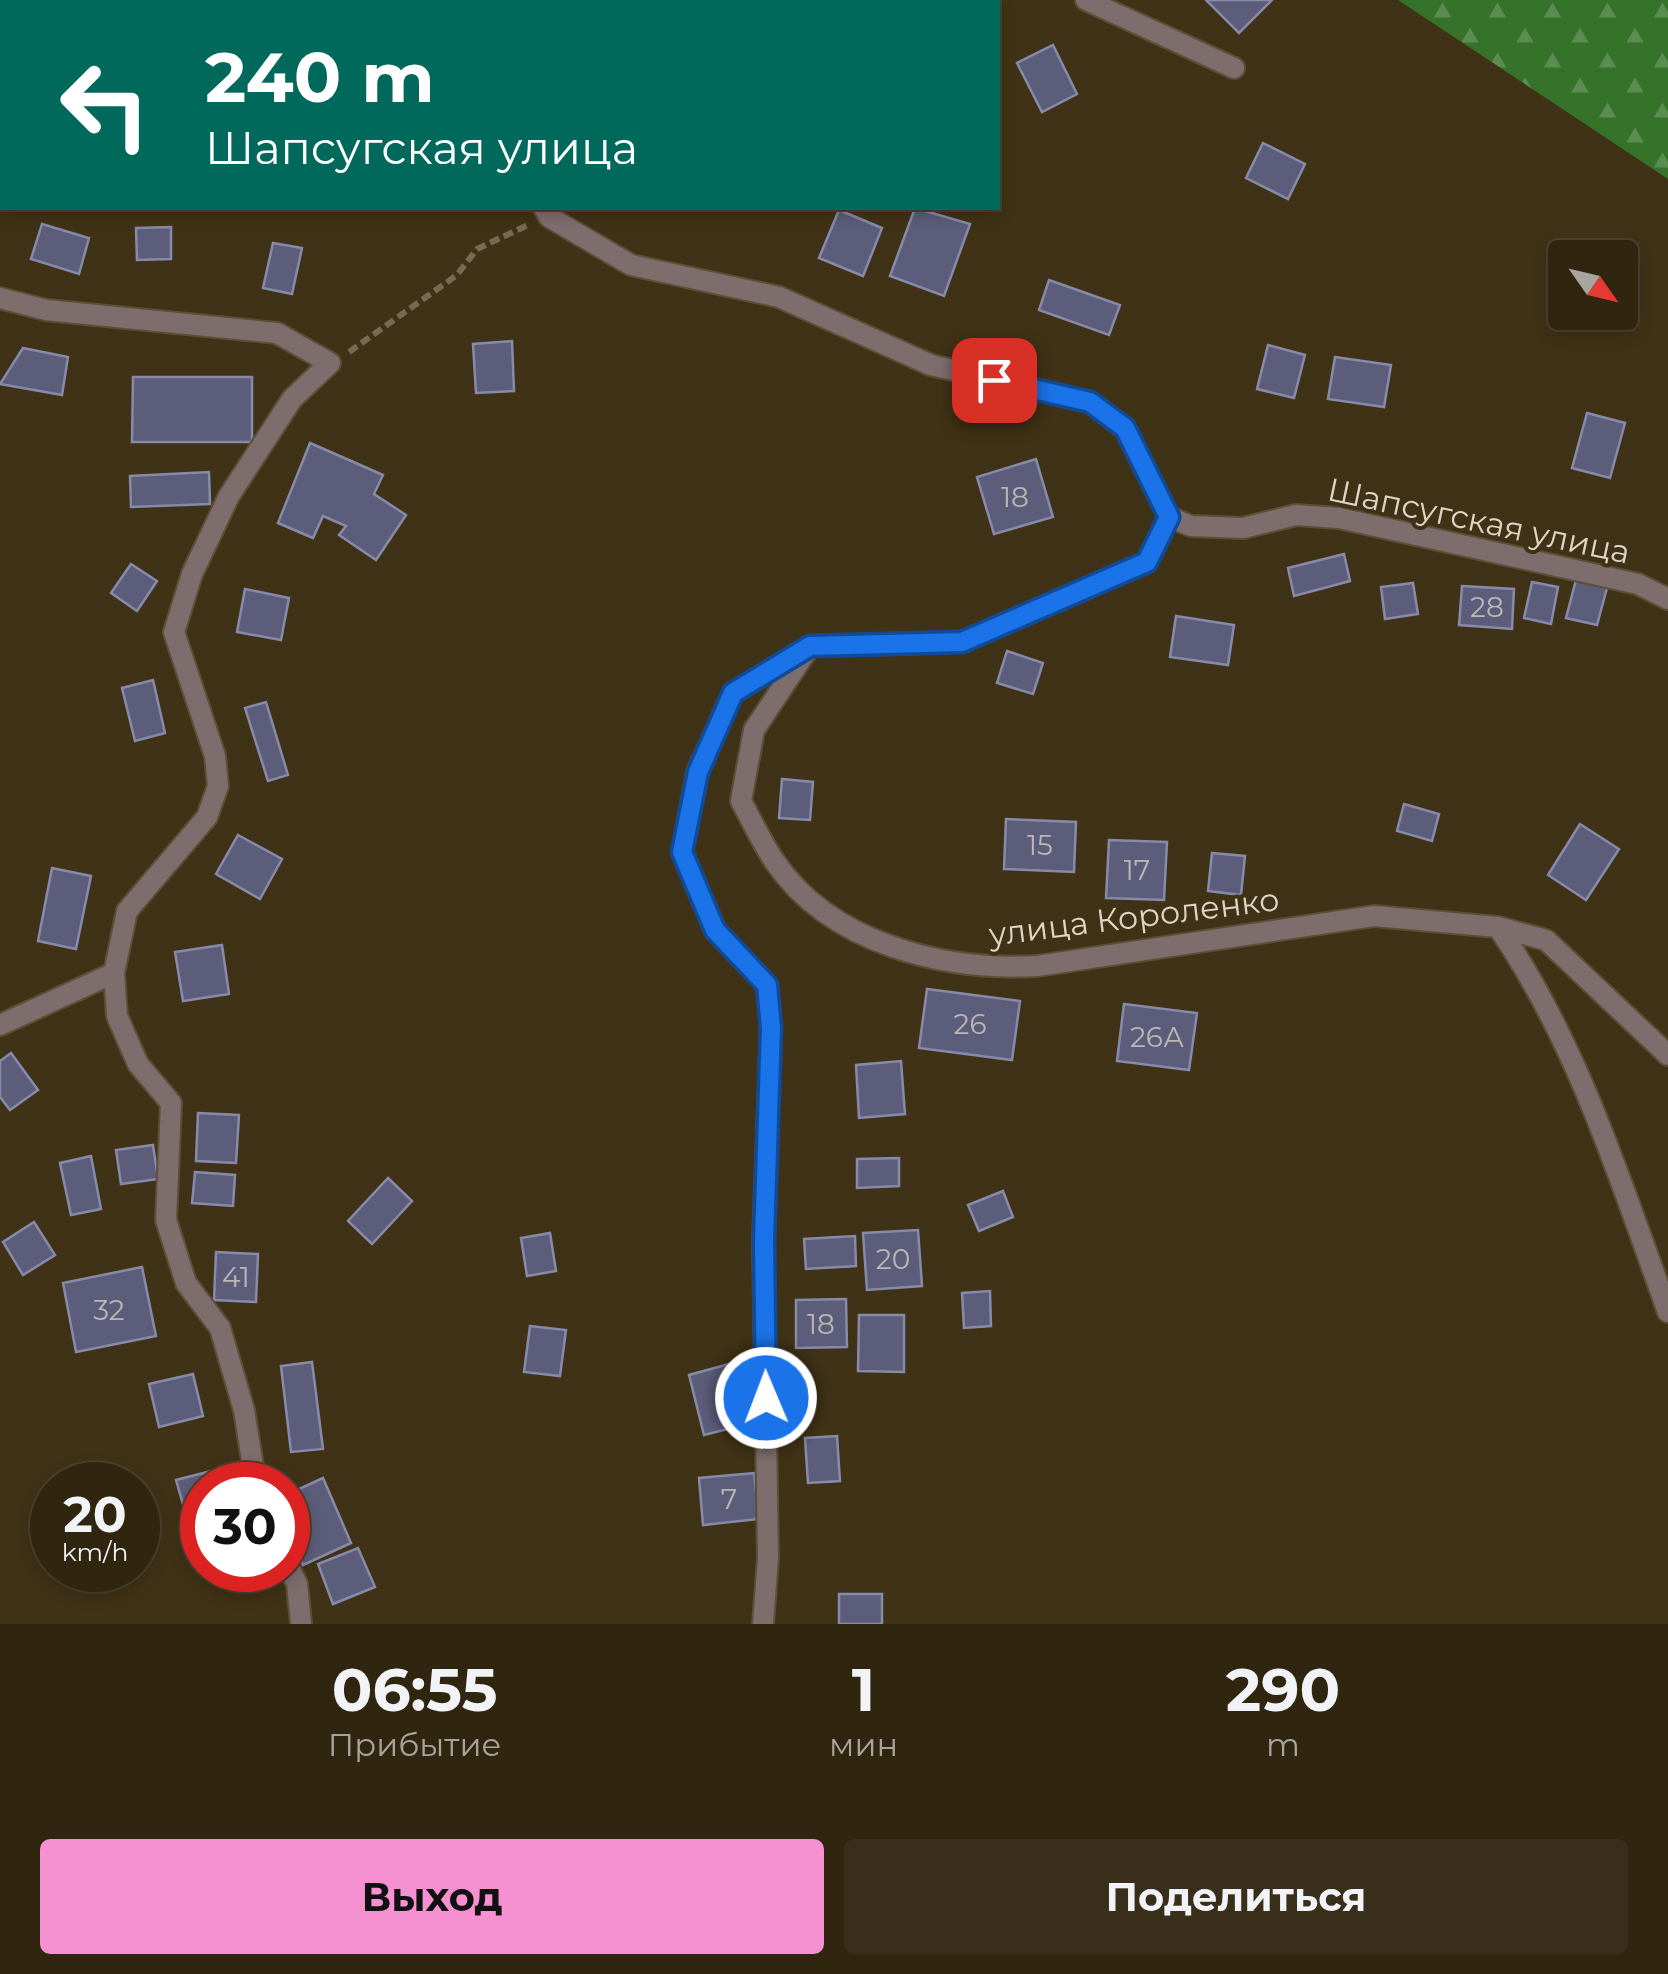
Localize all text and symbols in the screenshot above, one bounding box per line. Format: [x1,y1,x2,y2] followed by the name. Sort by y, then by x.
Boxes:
[205,34,435,120] text: 240 m
[40,40,170,170] icon: left
[205,120,638,175] text: Шапсугская улица
[1548,240,1638,330] north arrow
[1548,240,1638,330] map controls
[952,338,1037,423] pin
[967,353,1022,408] icon: arrive
[1324,469,1634,572] street label: Шапсугская улица
[1001,480,1029,514] house number: 18
[1470,590,1504,624] house number: 28
[1027,828,1053,862] house number: 15
[1124,853,1150,887] house number: 17
[985,879,1281,954] street label: улица Короленко
[954,1007,986,1041] house number: 26
[1130,1020,1184,1054] house number: 26А
[876,1242,910,1276] house number: 20
[222,1260,250,1294] house number: 41
[93,1293,125,1327] house number: 32
[807,1307,835,1341] house number: 18
[714,1346,818,1450] position arrow
[180,1462,310,1592] speed limit sign: 30
[721,1482,737,1516] house number: 7
[63,1484,127,1545] text: 20
[62,1537,128,1567] text: km/h
[332,1653,497,1726] text: 06:55
[852,1653,875,1726] text: 1
[1226,1653,1340,1726] text: 290
[328,1725,501,1764] text: Прибытие
[829,1725,898,1764] text: мин
[1266,1725,1300,1764] text: m
[40,1839,824,1954] button: Выход
[844,1839,1628,1954] button: Поделиться

